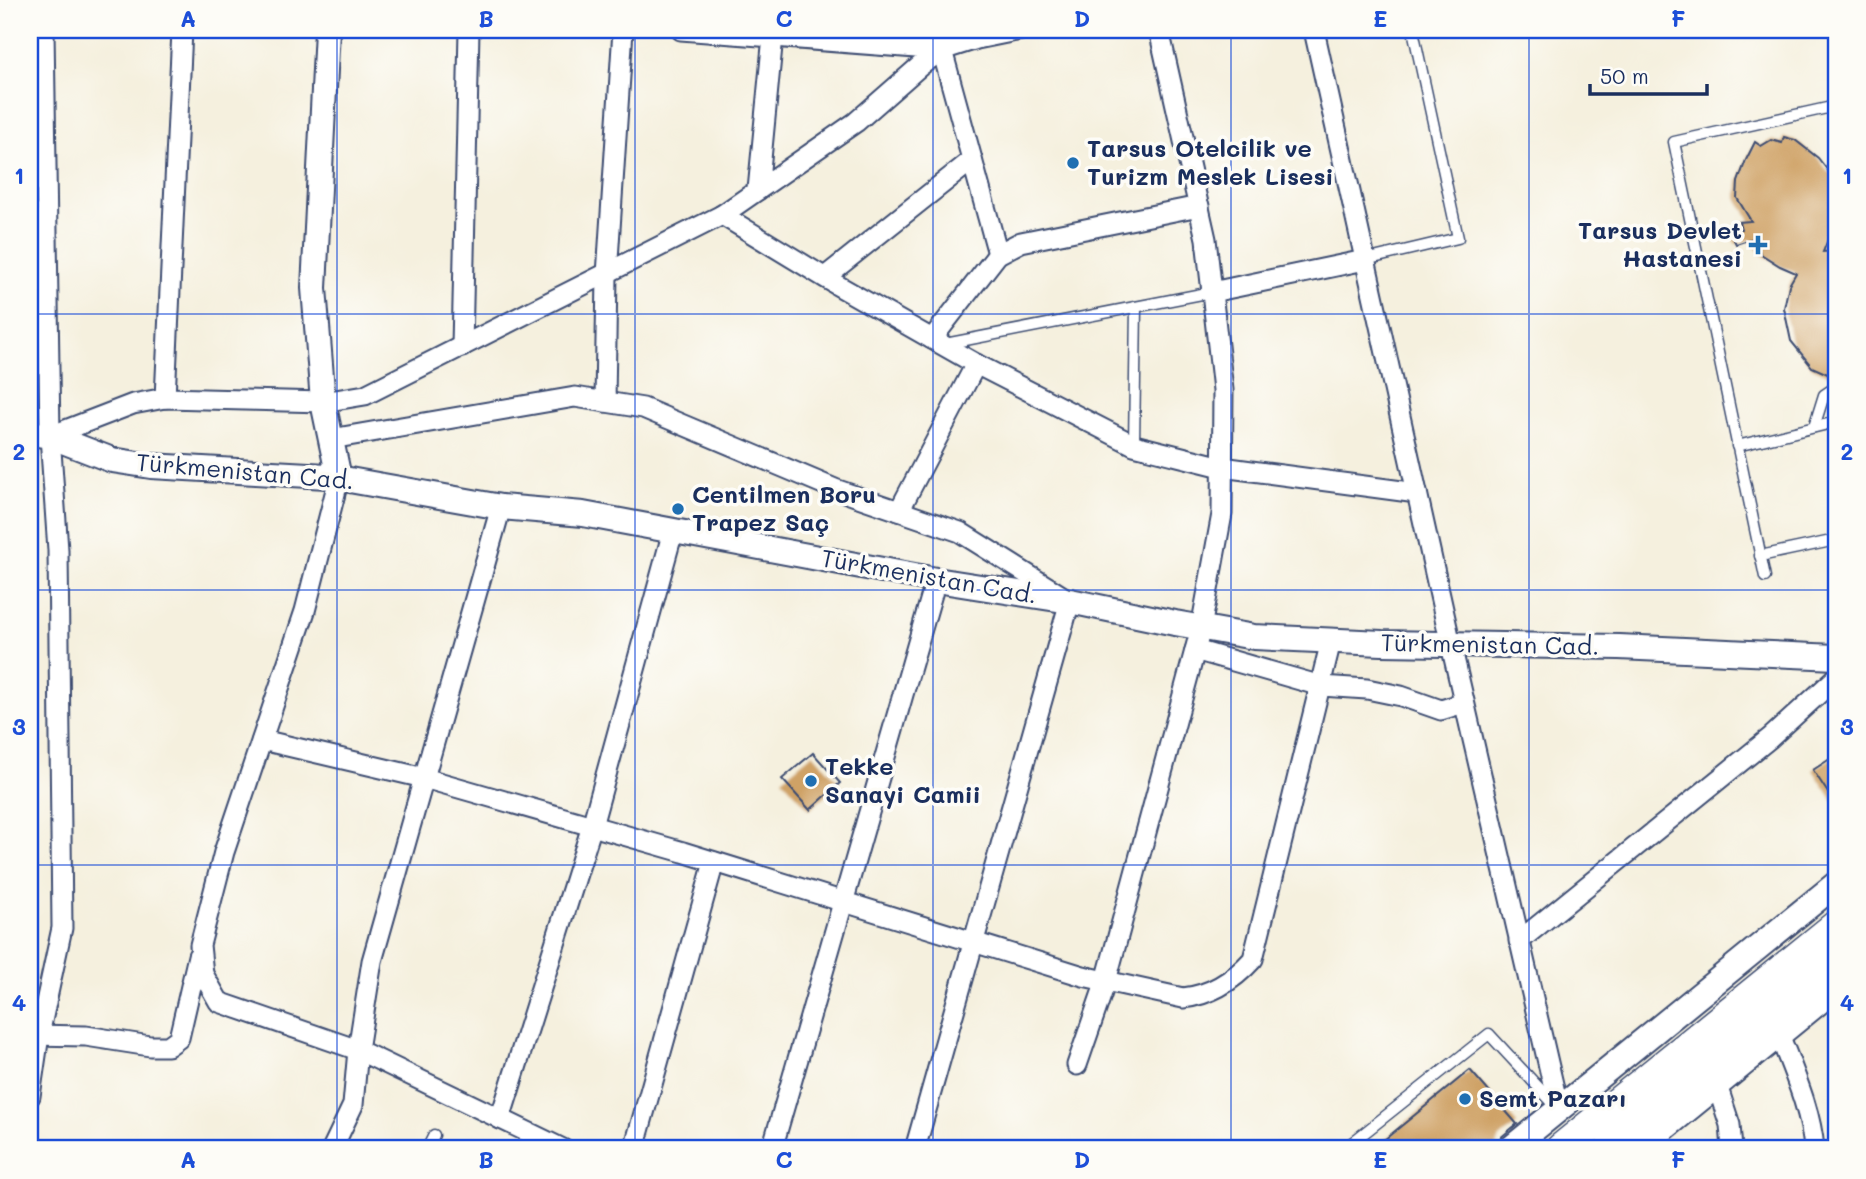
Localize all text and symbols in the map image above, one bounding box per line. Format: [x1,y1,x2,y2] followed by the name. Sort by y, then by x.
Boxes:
[180,3,196,33] text: A
[478,3,494,33] text: B
[775,3,793,33] text: C
[1074,3,1090,33] text: D
[1373,3,1387,33] text: E
[1671,3,1685,33] text: F
[1590,52,1707,96] scale bar
[1600,62,1649,89] text: 50 m
[1087,132,1334,191] place label: Tarsus Otelcilik ve Turizm Meslek Lisesi
[1065,155,1081,171] marker: Tarsus Otelcilik ve Turizm Meslek Lisesi
[14,160,24,190] text: 1
[1842,160,1852,190] text: 1
[1578,214,1742,273] place label: Tarsus Devlet Hastanesi
[1748,235,1768,255] marker: Tarsus Devlet Hastanesi
[13,436,25,466] text: 2
[1841,436,1853,466] text: 2
[135,446,355,495] street label: Türkmenistan Cad.
[692,478,876,537] place label: Centilmen Boru Trapez Saç
[670,501,686,517] marker: Centilmen Boru Trapez Saç
[819,541,1040,610] street label: Türkmenistan Cad.
[1381,626,1600,661] street label: Türkmenistan Cad.
[12,711,26,741] text: 3
[1840,711,1854,741] text: 3
[825,750,981,809] place label: Tekke Sanayi Camii
[803,773,819,789] marker: Tekke Sanayi Camii
[12,987,26,1017] text: 4
[1840,987,1854,1017] text: 4
[1479,1082,1627,1113] place label: Semt Pazarı
[1457,1091,1473,1107] marker: Semt Pazarı
[180,1144,196,1174] text: A
[478,1144,494,1174] text: B
[775,1144,793,1174] text: C
[1074,1144,1090,1174] text: D
[1373,1144,1387,1174] text: E
[1671,1144,1685,1174] text: F

